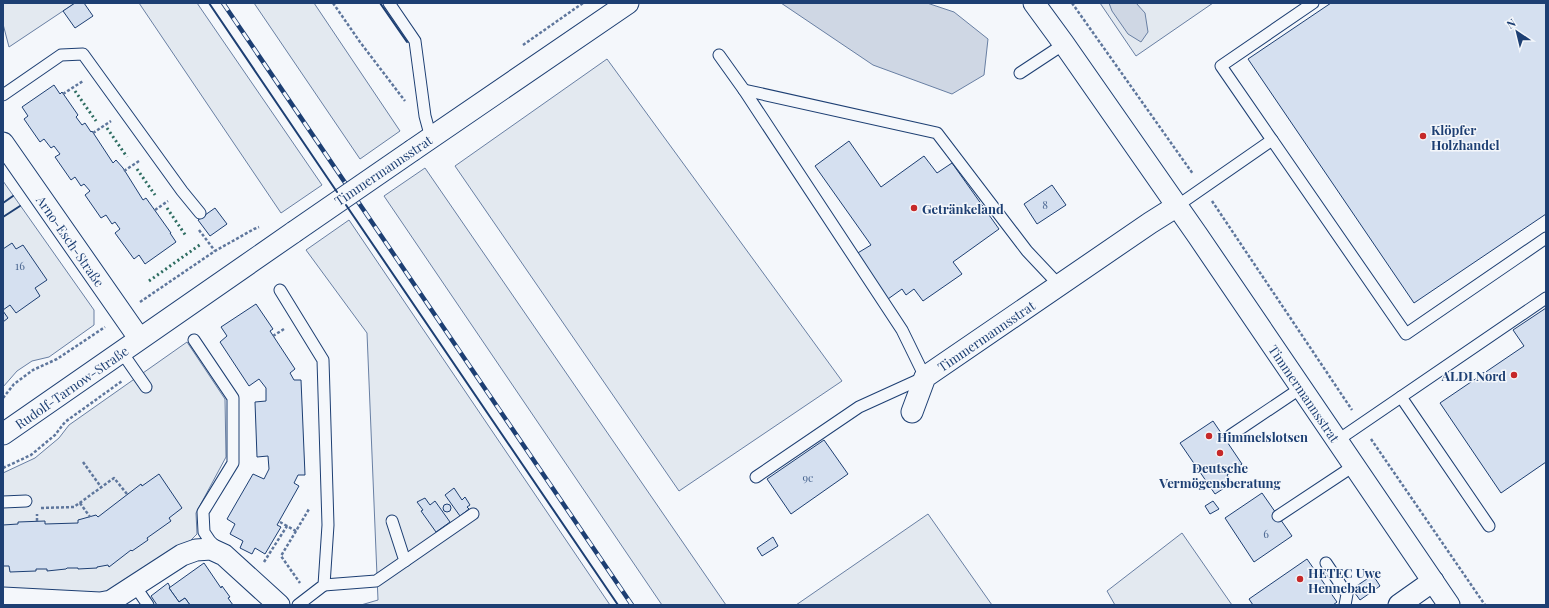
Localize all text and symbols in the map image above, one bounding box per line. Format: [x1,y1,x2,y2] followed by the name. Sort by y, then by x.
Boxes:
[1497,12,1537,52] north arrow
[1503,15,1519,32] text: N
[1431,121,1500,153] place label: Klöpfer Holzhandel
[331,131,435,209] street label: Timmermannsstrat
[1418,131,1428,141] marker: Klöpfer Holzhandel
[33,191,109,290] street label: Arno-Esch-Straße
[1042,197,1048,212] house number: 8
[922,200,1004,217] place label: Getränkeland
[909,203,919,213] marker: Getränkeland
[15,258,25,273] house number: 16
[934,296,1038,375] street label: Timmermannsstrat
[11,341,131,432] street label: Rudolf-Tarnow-Straße
[1266,341,1344,445] street label: Timmermannsstrat
[1441,367,1506,384] place label: ALDI Nord
[1509,370,1519,380] marker: ALDI Nord
[1217,428,1308,445] place label: Himmelslotsen
[1204,431,1214,441] marker: Himmelslotsen
[1215,448,1225,458] marker: Deutsche Vermögensberatung
[1158,459,1281,491] place label: Deutsche Vermögensberatung
[803,470,813,485] house number: 9c
[1263,526,1269,541] house number: 6
[1308,564,1382,596] place label: HETEC Uwe Hennebach
[1295,574,1305,584] marker: HETEC Uwe Hennebach

